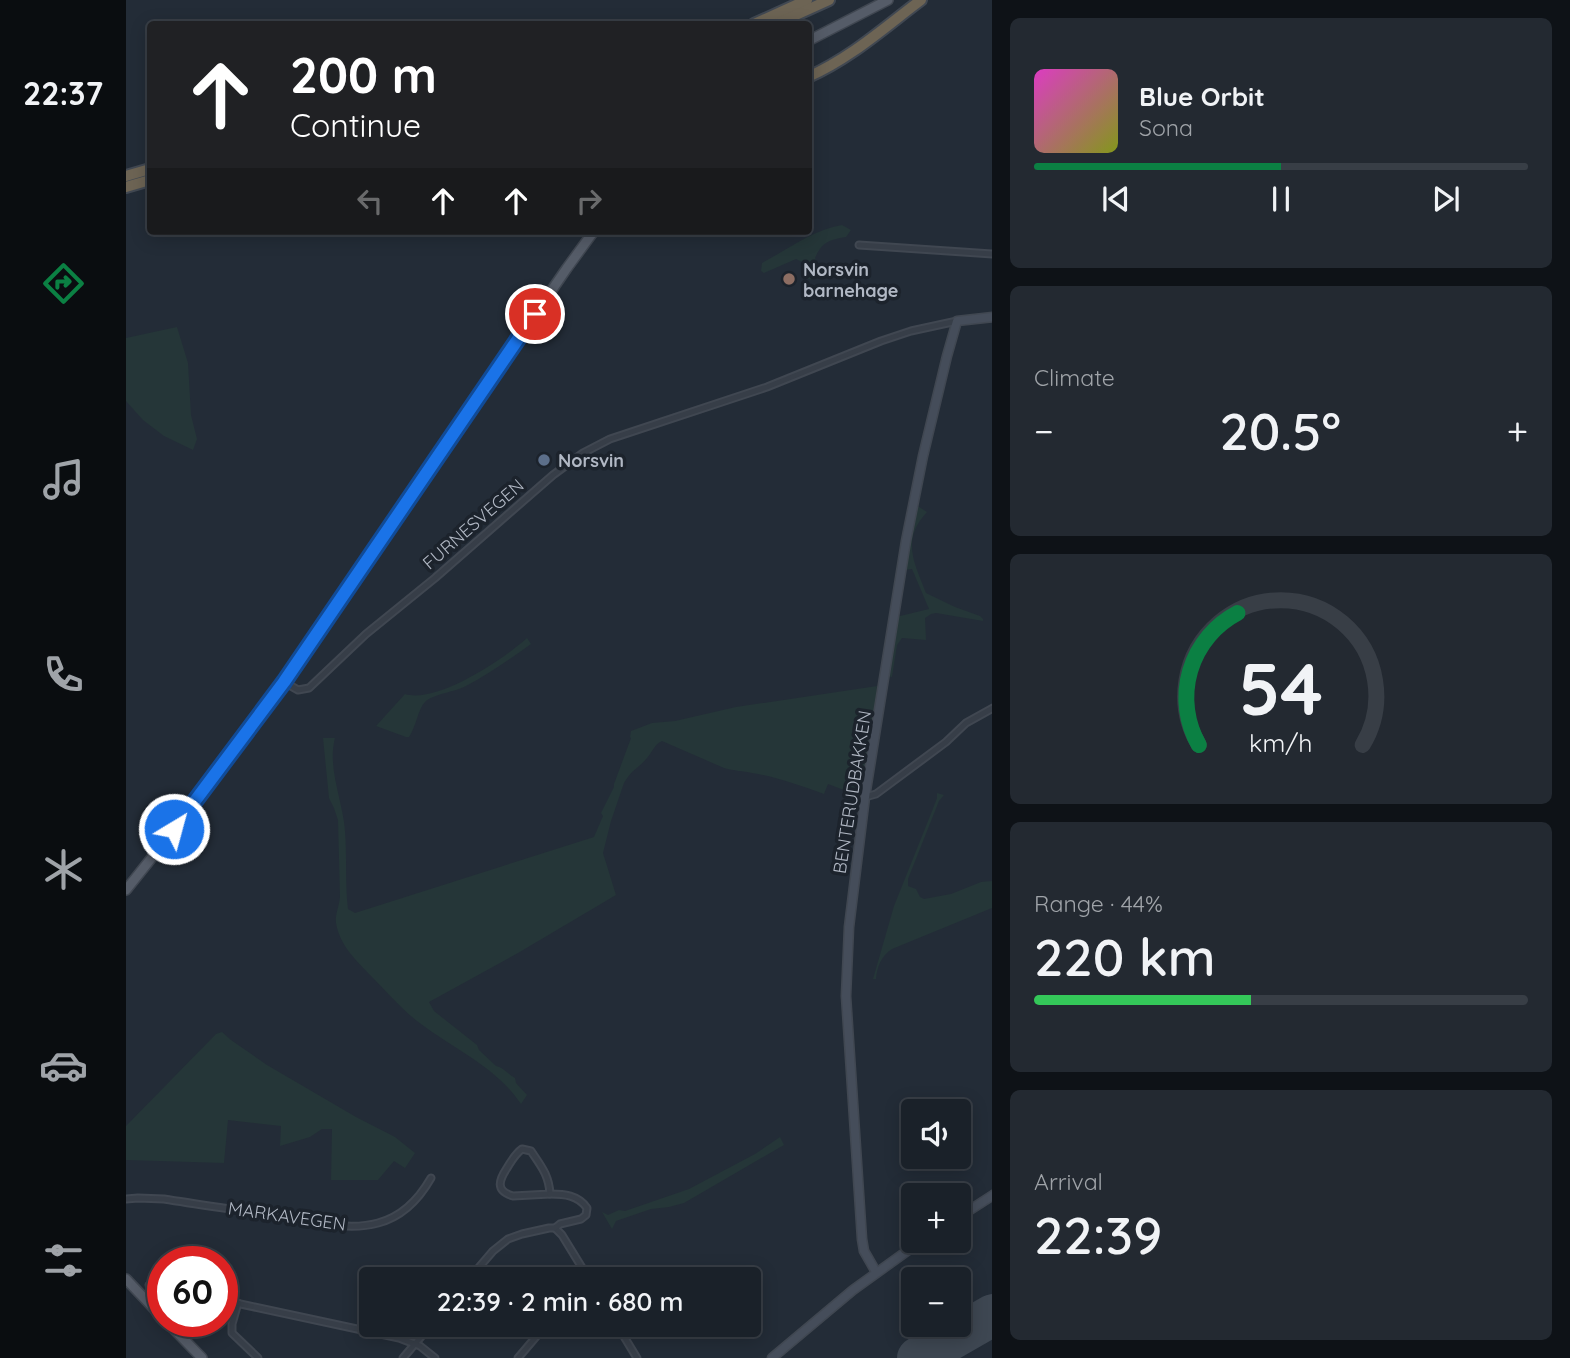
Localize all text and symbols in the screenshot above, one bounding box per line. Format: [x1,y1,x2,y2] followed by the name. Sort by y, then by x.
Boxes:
[290,44,437,105] text: 200 m
[175,49,266,140] icon: ahead
[23,73,103,113] text: 22:37
[1139,80,1265,113] text: Blue Orbit
[290,105,421,145] text: Continue
[1139,113,1193,142] text: Sona
[1097,180,1135,218] icon: previous
[1262,180,1300,218] icon: pause
[1427,180,1465,218] icon: next
[351,182,389,220] icon: left
[424,182,462,220] icon: ahead
[497,182,535,220] icon: ahead
[570,182,608,220] icon: right
[803,258,898,302] place label: Norsvin barnehage
[39,259,88,308] icon: directions
[781,271,797,287] marker: Norsvin barnehage
[505,284,565,344] pin
[516,295,554,333] icon: arrive
[1034,363,1115,392] text: Climate
[1219,398,1341,463] text: 20.5°
[1034,407,1054,455] text: −
[1507,407,1528,455] text: +
[558,449,624,472] place label: Norsvin
[536,452,552,468] marker: Norsvin
[39,455,88,504] icon: music
[418,474,528,574] street label: FURNESVEGEN
[1239,642,1323,733] text: 54
[39,650,88,699] icon: phone
[828,709,876,875] street label: BENTERUDBAKKEN
[1249,727,1313,758] text: km/h
[137,792,211,866] position arrow
[39,845,88,894] icon: climate
[1034,889,1163,918] text: Range · 44%
[1034,924,1216,989] text: 220 km
[39,1041,88,1090] icon: car
[901,1099,971,1337] map controls
[901,1099,971,1169] button: sound
[1034,1167,1103,1196] text: Arrival
[901,1183,971,1253] button: +
[227,1196,347,1236] street label: MARKAVEGEN
[1034,1202,1162,1267] text: 22:39
[39,1236,88,1285] icon: filters
[147,1246,238,1337] speed limit sign: 60
[901,1267,971,1337] button: −
[437,1285,683,1318] text: 22:39 · 2 min · 680 m

